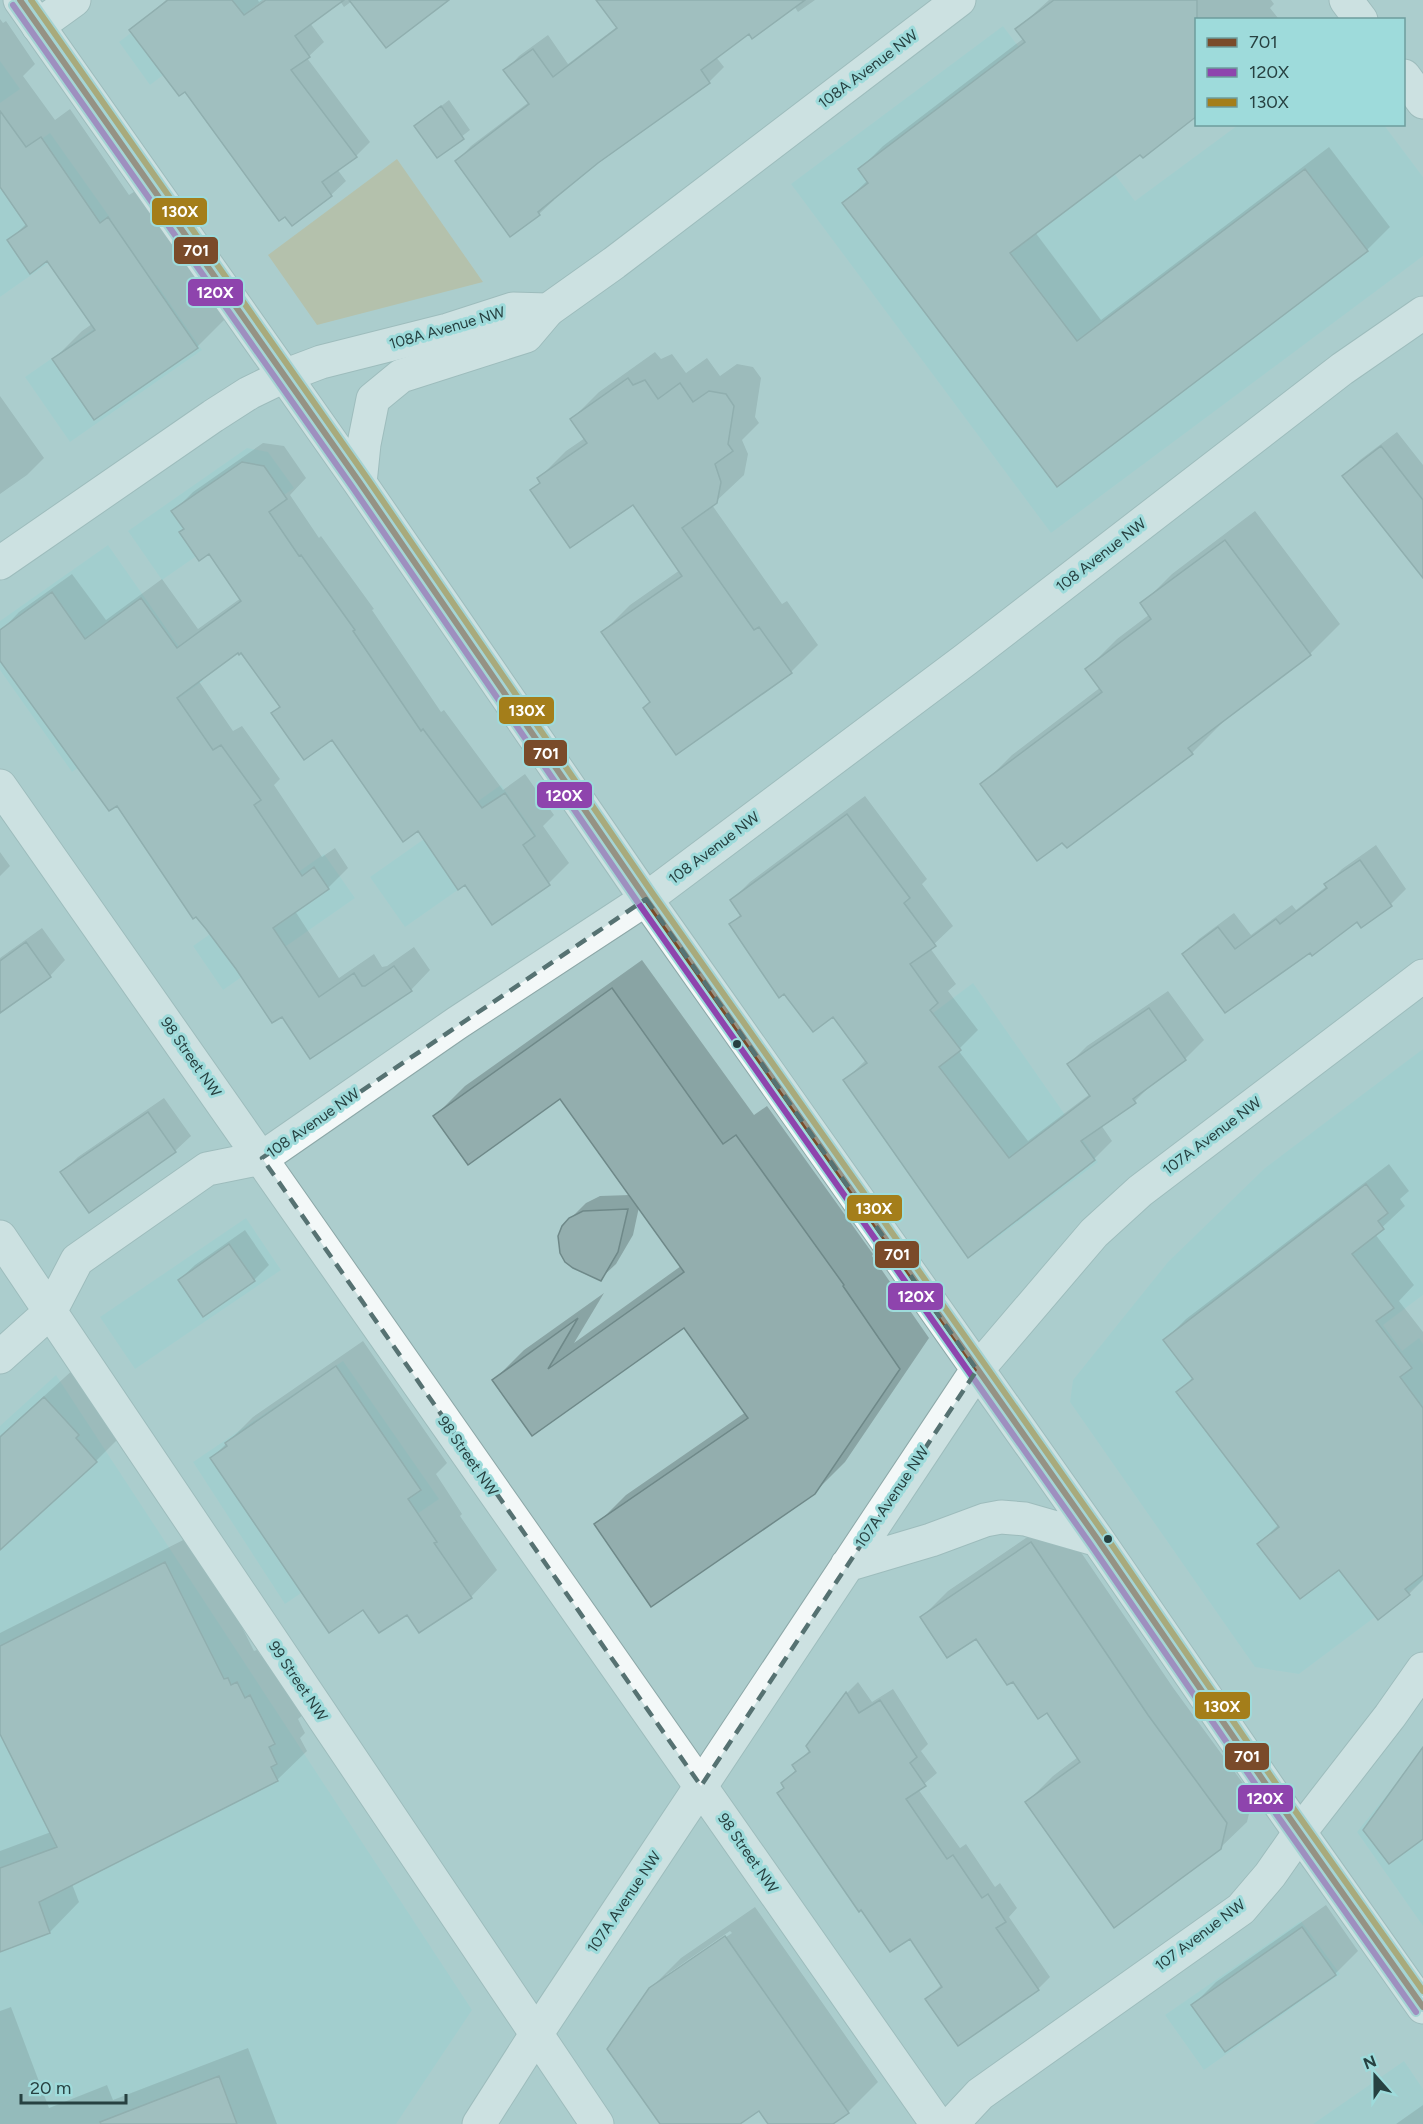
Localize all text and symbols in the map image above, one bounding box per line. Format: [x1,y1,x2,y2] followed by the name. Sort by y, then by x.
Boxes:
[1195,18,1405,126] legend
[815,26,922,112] street label: 108A Avenue NW
[1249,31,1278,53] text: 701
[1249,61,1289,83] text: 120X
[1249,91,1289,113] text: 130X
[151,197,208,226] line badge: 130X
[162,202,199,221] text: 130X
[173,236,219,265] line badge: 701
[183,241,209,260] text: 701
[187,278,244,307] line badge: 120X
[196,283,234,302] text: 120X
[387,303,507,353] street label: 108A Avenue NW
[1052,514,1150,596] street label: 108 Avenue NW
[498,696,555,725] line badge: 130X
[509,701,546,720] text: 130X
[523,739,568,767] line badge: 701
[533,744,559,763] text: 701
[536,781,593,809] line badge: 120X
[545,786,583,805] text: 120X
[665,808,763,888] street label: 108 Avenue NW
[157,1014,225,1101] street label: 98 Street NW
[731,1038,743,1050] unlabelled marker
[263,1084,363,1162] street label: 108 Avenue NW
[1159,1093,1265,1179] street label: 107A Avenue NW
[846,1194,903,1222] line badge: 130X
[856,1199,893,1218] text: 130X
[874,1240,920,1269] line badge: 701
[884,1245,910,1264] text: 701
[887,1282,944,1311] line badge: 120X
[897,1287,935,1306] text: 120X
[434,1413,502,1500] street label: 98 Street NW
[851,1442,933,1551] street label: 107A Avenue NW
[1102,1533,1114,1545] unlabelled marker
[265,1638,332,1725] street label: 99 Street NW
[1194,1691,1251,1720] line badge: 130X
[1204,1697,1241,1716] text: 130X
[1224,1742,1270,1771] line badge: 701
[1234,1747,1260,1766] text: 701
[1237,1784,1294,1813] line badge: 120X
[1246,1789,1284,1808] text: 120X
[714,1810,782,1897] street label: 98 Street NW
[583,1847,665,1956] street label: 107A Avenue NW
[1151,1895,1249,1975] street label: 107 Avenue NW
[1345,2046,1405,2106] north arrow
[1361,2051,1379,2074] text: N
[21,2067,126,2105] scale bar
[30,2077,71,2099] text: 20 m

